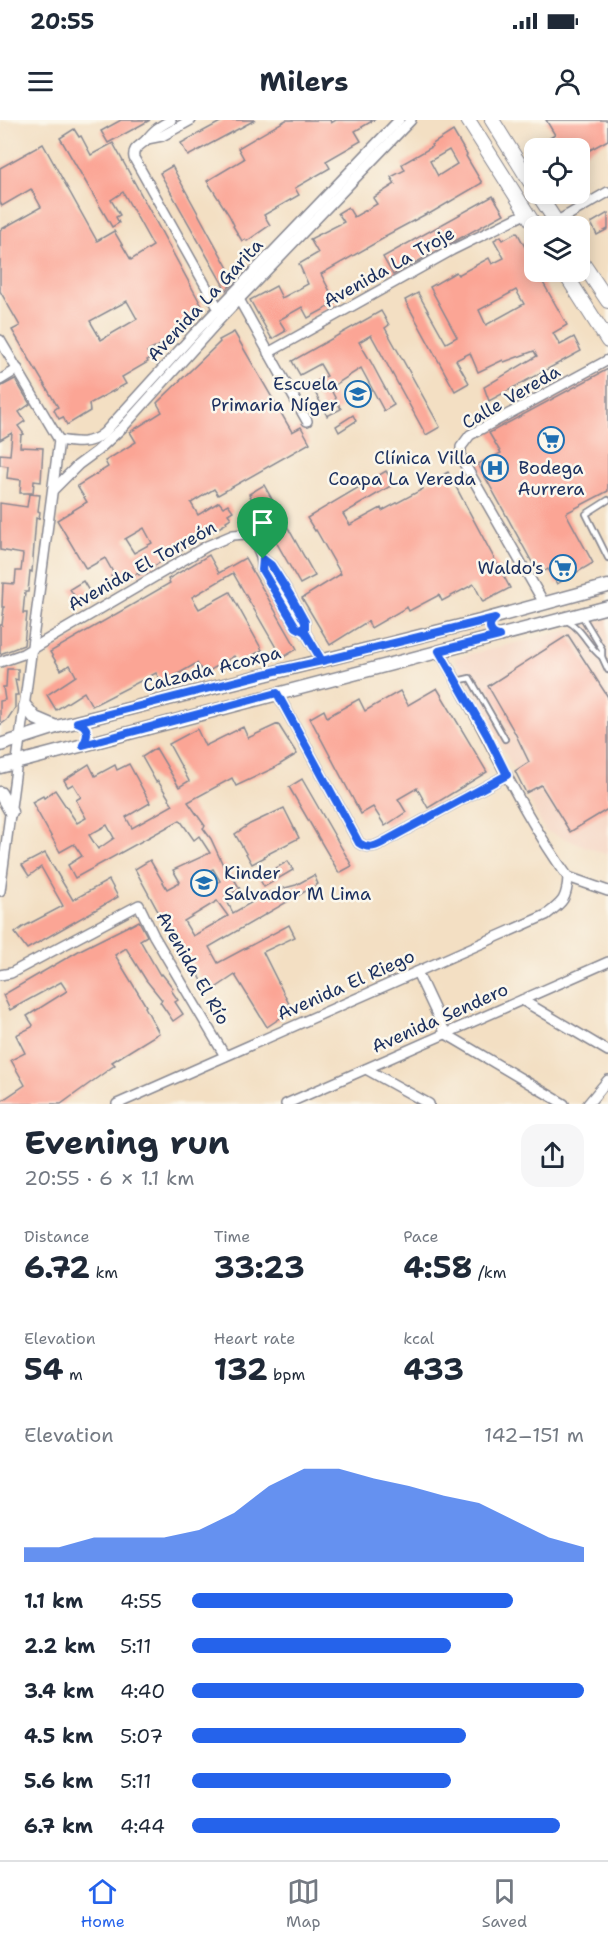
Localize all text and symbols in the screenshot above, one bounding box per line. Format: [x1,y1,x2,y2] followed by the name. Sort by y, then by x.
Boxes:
[30,7,94,36] text: 20:55
[260,63,349,100] text: Milers
[24,65,57,98] icon: menu
[551,65,584,98] icon: person
[524,138,590,282] map controls
[524,138,590,204] button: locate
[524,216,590,282] button: layers
[319,221,459,313] street label: Avenida La Troje
[142,233,268,367] street label: Avenida La Garita
[458,359,564,435] street label: Calle Vereda
[211,372,338,417] place label: Escuela Primaria Níger
[343,379,373,409] school or university icon: Escuela Primaria Níger
[536,425,566,455] supermarket icon: Bodega Aurrera
[328,446,476,491] place label: Clínica Villa Coapa La Vereda
[480,453,510,483] hospital icon: Clínica Villa Coapa La Vereda
[517,456,585,501] place label: Bodega Aurrera
[237,497,288,559] pin
[246,506,279,539] icon: arrive
[64,515,220,617] street label: Avenida El Torreón
[548,553,578,583] supermarket icon: Waldo's
[478,556,544,580] place label: Waldo's
[141,640,283,698] street label: Calzada Acoxpa
[224,861,371,906] place label: Kinder Salvador M Lima
[189,868,219,898] school or university icon: Kinder Salvador M Lima
[151,907,235,1029] street label: Avenida El Río
[273,944,419,1026] street label: Avenida El Riego
[368,977,512,1059] street label: Avenida Sendero
[24,1120,230,1165] text: Evening run
[521,1124,584,1187] button: share
[24,1165,194,1191] text: 20:55 · 6 × 1.1 km
[24,1226,90,1247] text: Distance
[214,1226,250,1247] text: Time
[403,1226,439,1247] text: Pace
[24,1247,90,1288] text: 6.72
[214,1247,305,1288] text: 33:23
[403,1247,472,1288] text: 4:58
[90,1262,118,1283] text: km
[472,1262,507,1283] text: /km
[24,1328,96,1349] text: Elevation
[214,1328,295,1349] text: Heart rate
[403,1328,434,1349] text: kcal
[24,1349,64,1390] text: 54
[214,1349,268,1390] text: 132
[403,1349,464,1390] text: 433
[64,1364,83,1385] text: m
[268,1364,305,1385] text: bpm
[24,1422,114,1448] text: Elevation
[484,1422,584,1448] text: 142–151 m
[24,1588,83,1614] text: 1.1 km
[120,1588,162,1614] text: 4:55
[24,1633,95,1659] text: 2.2 km
[120,1633,152,1659] text: 5:11
[24,1678,94,1704] text: 3.4 km
[120,1678,165,1704] text: 4:40
[24,1723,93,1749] text: 4.5 km
[120,1723,163,1749] text: 5:07
[24,1768,93,1794] text: 5.6 km
[120,1768,152,1794] text: 5:11
[24,1813,93,1839] text: 6.7 km
[120,1813,165,1839] text: 4:44
[81,1875,125,1932] tab: Home
[286,1875,320,1932] tab: Map
[482,1875,527,1932] tab: Saved

